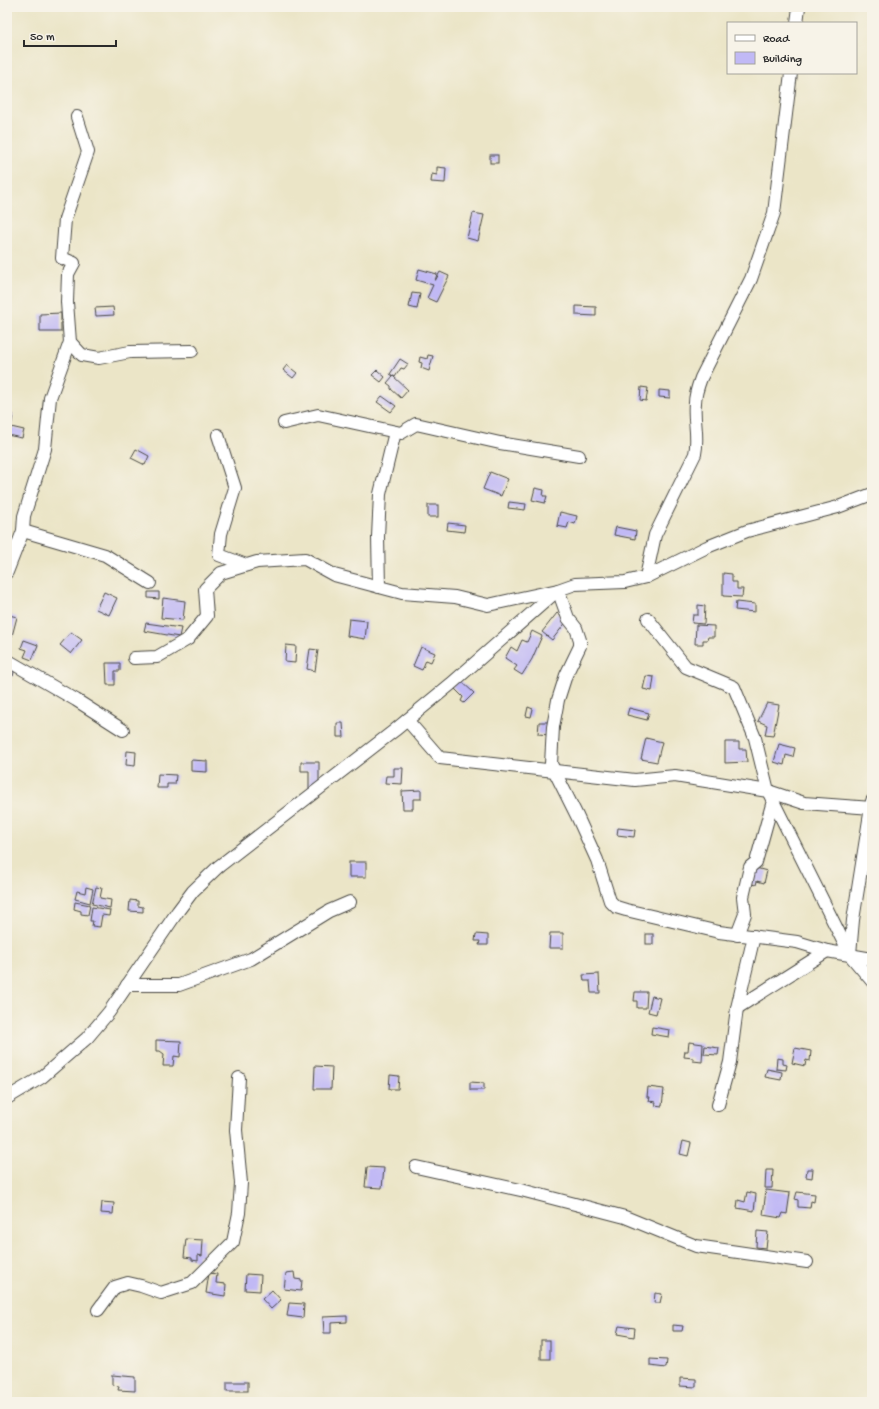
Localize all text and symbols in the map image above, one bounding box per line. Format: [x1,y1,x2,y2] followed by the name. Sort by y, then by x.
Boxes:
[24,22,116,48] scale bar
[727,22,857,74] legend
[30,31,55,45] text: 50 m
[763,33,790,47] text: Road
[762,53,802,67] text: Building

